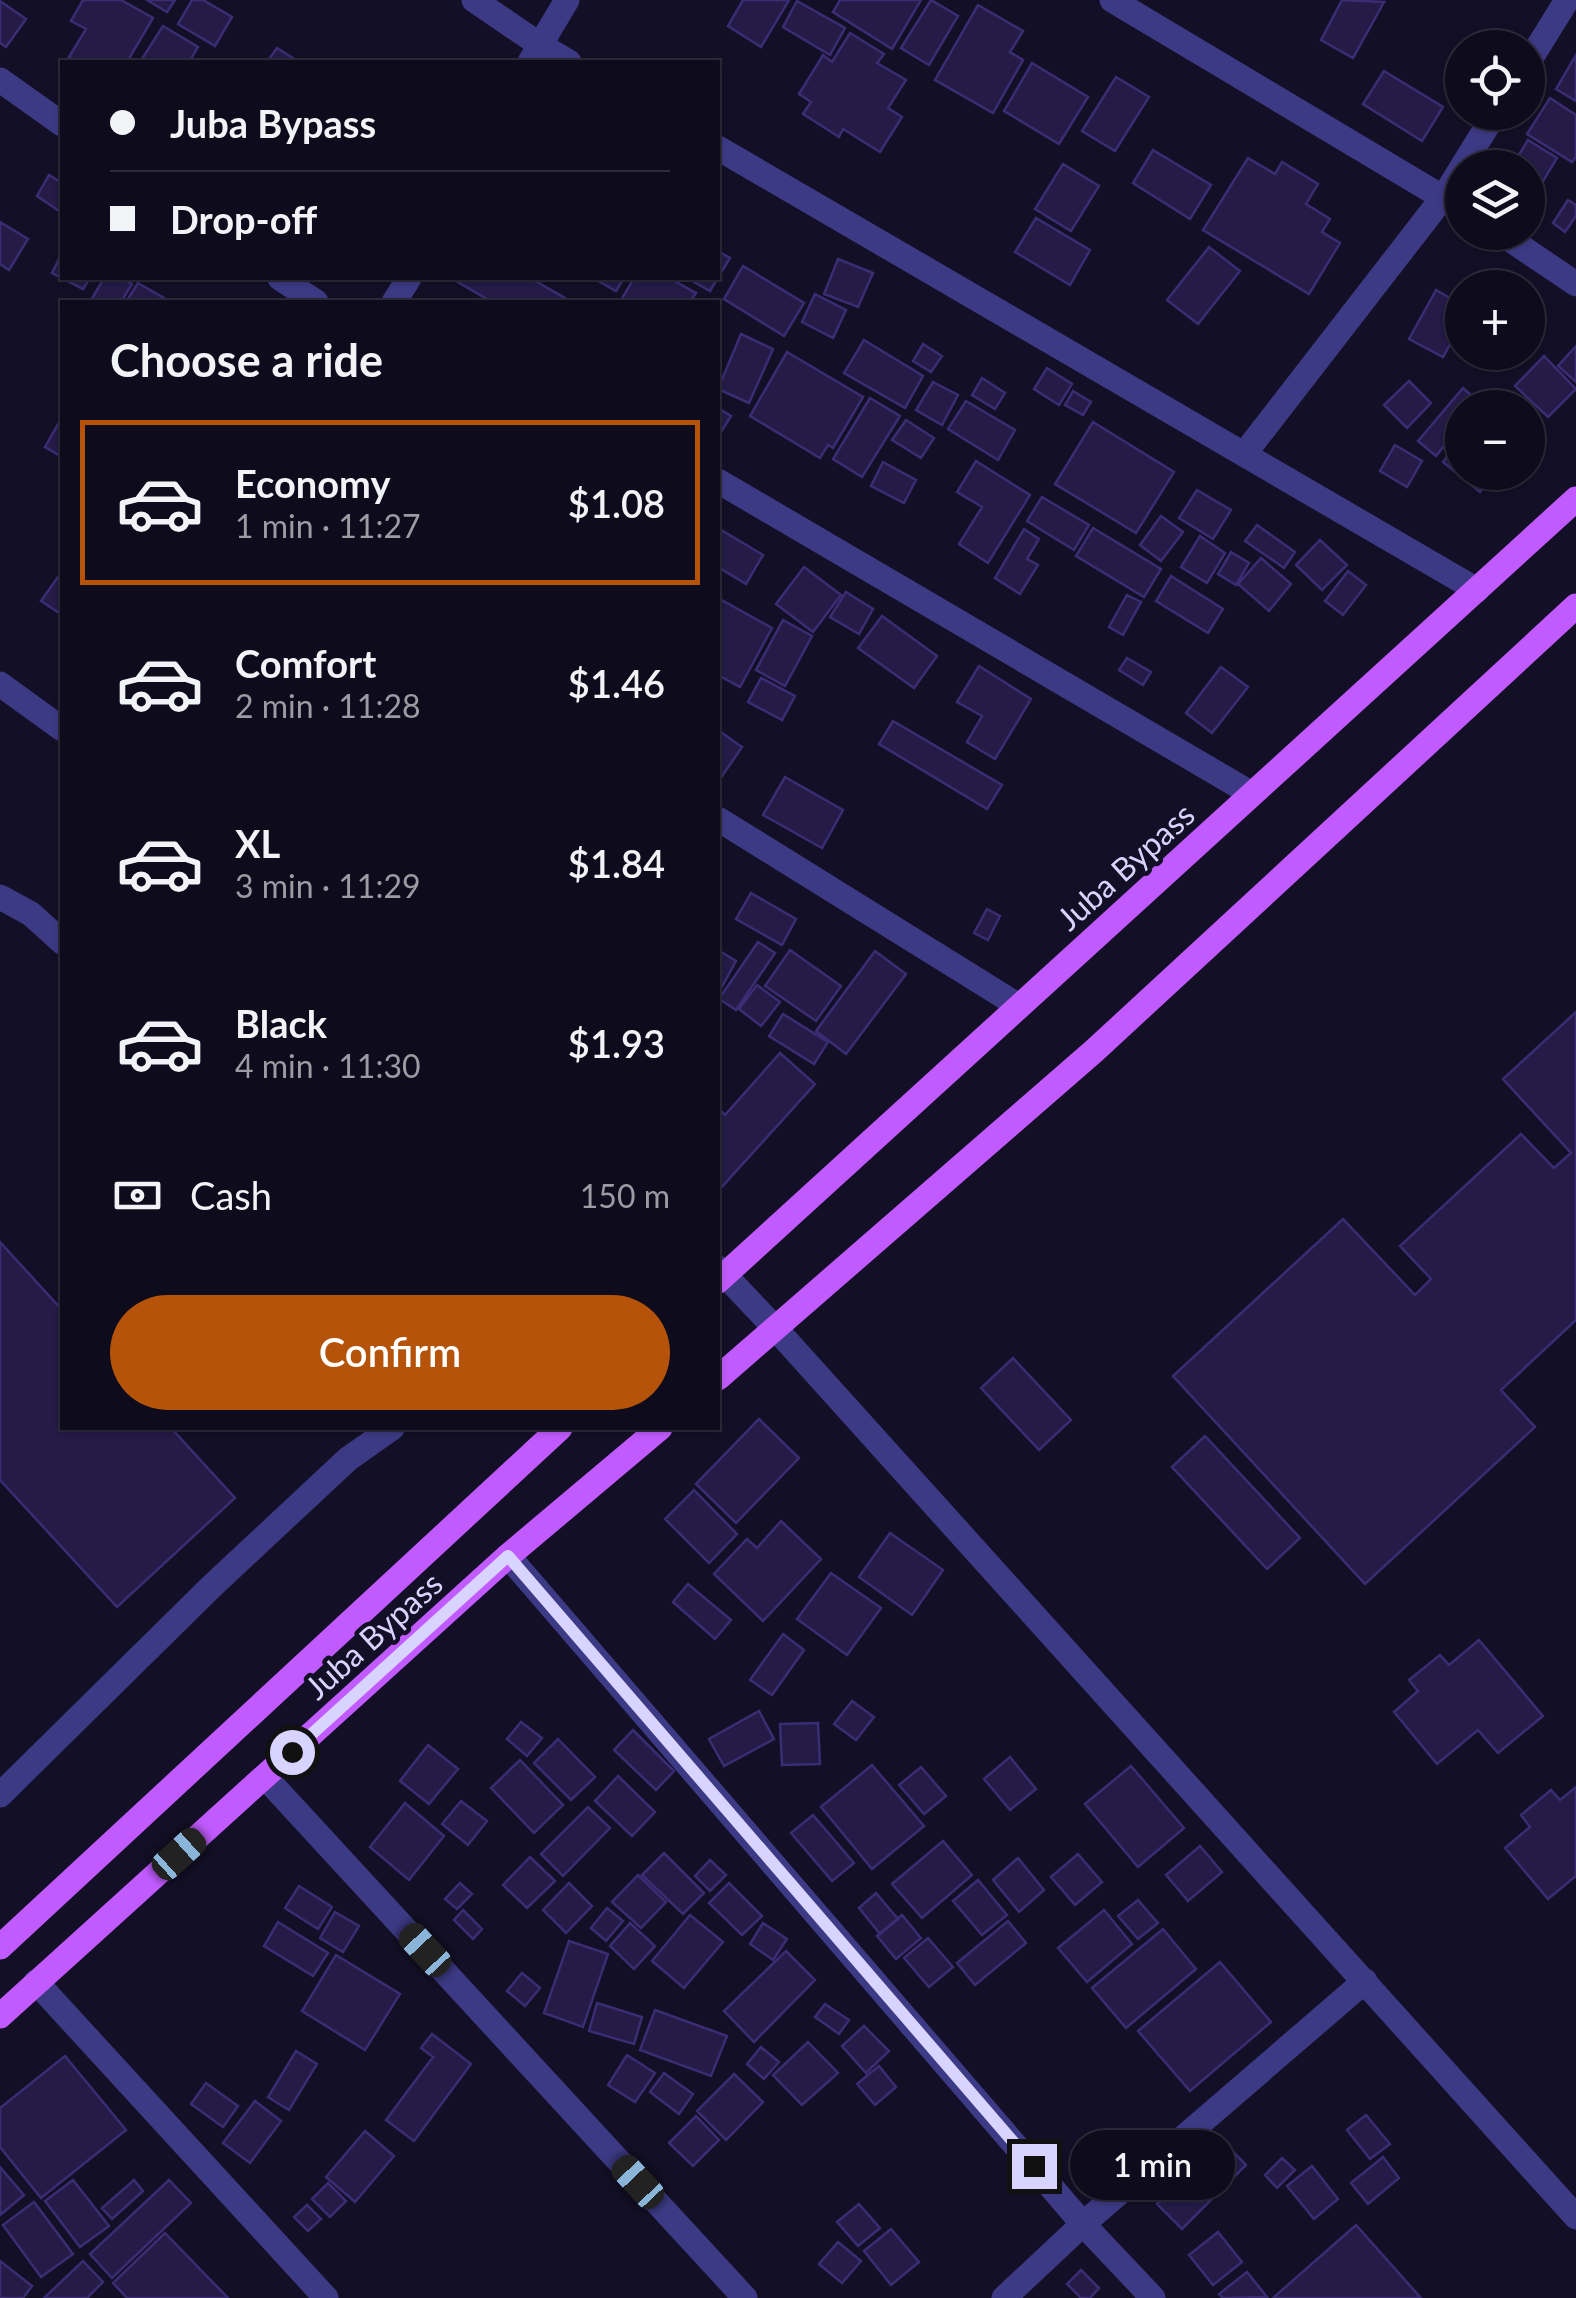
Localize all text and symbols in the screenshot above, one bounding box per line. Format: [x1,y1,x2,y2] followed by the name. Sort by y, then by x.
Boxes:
[1445,30,1545,490] map controls
[1445,30,1545,130] button: locate
[170,100,376,146] text: Juba Bypass
[1445,150,1545,250] button: layers
[170,196,317,242] text: Drop-off
[1445,270,1545,370] button: +
[110,333,383,387] text: Choose a ride
[1445,390,1545,490] button: −
[115,458,205,548] icon: car
[235,460,390,506] text: Economy
[568,480,665,526] text: $1.08
[235,506,421,545] text: 1 min · 11:27
[115,638,205,728] icon: car
[235,640,376,686] text: Comfort
[568,660,665,706] text: $1.46
[235,686,421,725] text: 2 min · 11:28
[1048,794,1202,938] street label: Juba Bypass
[115,818,205,908] icon: car
[235,820,280,866] text: XL
[568,840,665,886] text: $1.84
[235,866,421,905] text: 3 min · 11:29
[115,998,205,1088] icon: car
[235,1000,327,1046] text: Black
[568,1020,665,1066] text: $1.93
[235,1046,421,1085] text: 4 min · 11:30
[110,1168,165,1223] icon: cash
[190,1172,272,1218] text: Cash
[580,1176,670,1215] text: 150 m
[110,1295,670,1410] button: Confirm
[296,1563,450,1707] street label: Juba Bypass
[270,1730,315,1775] route start
[147,1823,211,1885] car
[394,1918,456,1982] car
[1069,2131,1234,2201] callout: 1 min
[1012,2144,1057,2189] route end
[1113,2145,1192,2184] text: 1 min
[607,2150,669,2214] car

